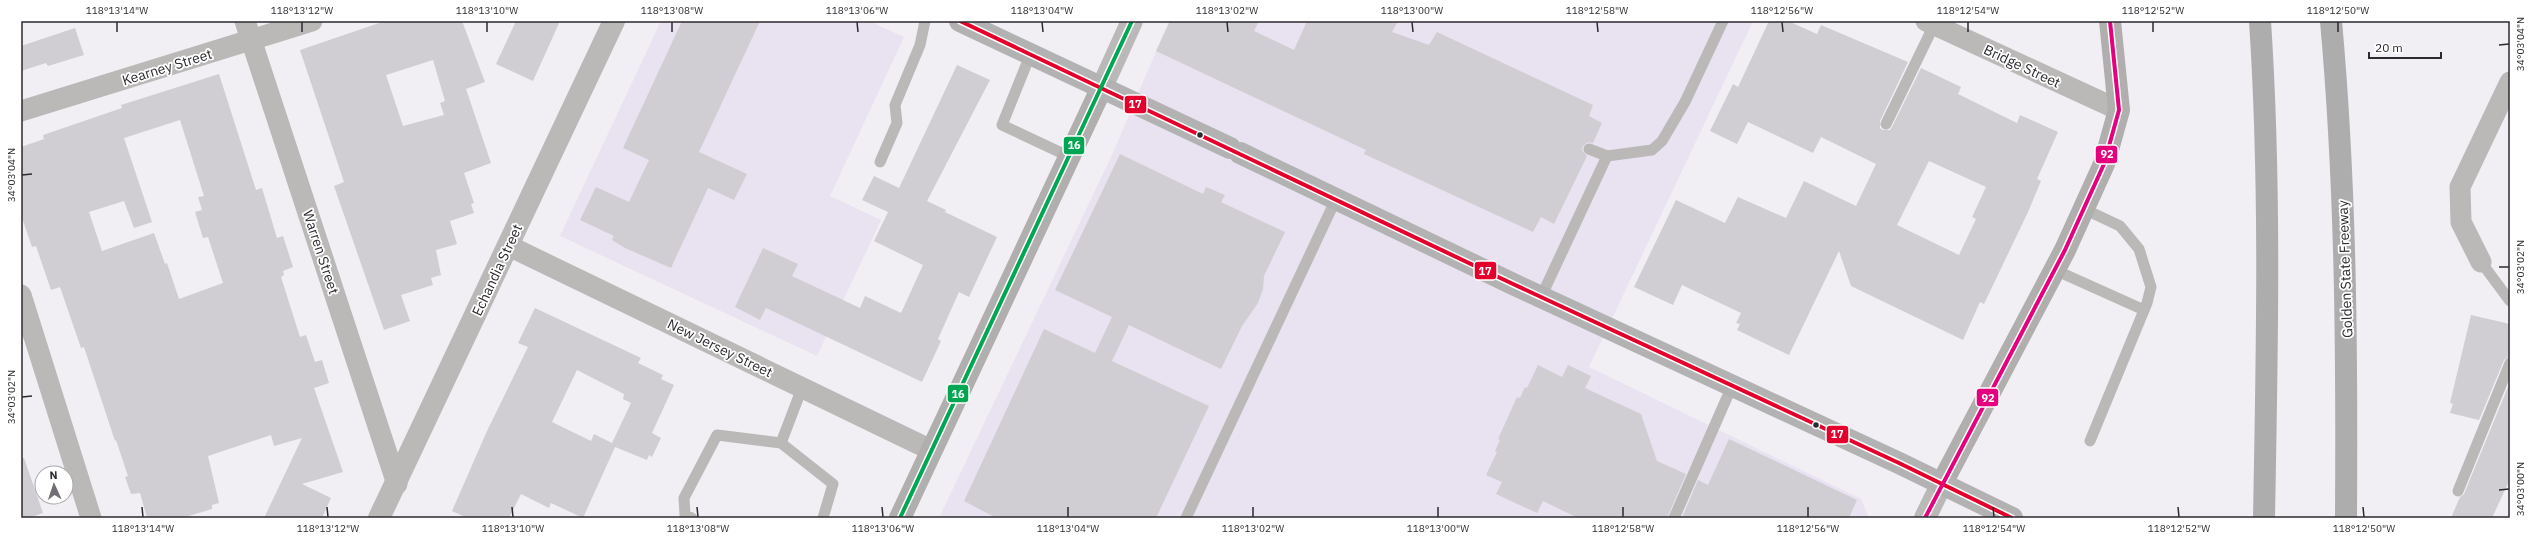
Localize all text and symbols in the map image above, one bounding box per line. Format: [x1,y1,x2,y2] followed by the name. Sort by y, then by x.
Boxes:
[86,4,148,17] text: 118°13'14"W
[271,4,333,17] text: 118°13'12"W
[456,4,518,17] text: 118°13'10"W
[641,4,703,17] text: 118°13'08"W
[826,4,888,17] text: 118°13'06"W
[1011,4,1073,17] text: 118°13'04"W
[1196,4,1258,17] text: 118°13'02"W
[1381,4,1443,17] text: 118°13'00"W
[1566,4,1628,17] text: 118°12'58"W
[1751,4,1813,17] text: 118°12'56"W
[1937,4,1999,17] text: 118°12'54"W
[2122,4,2184,17] text: 118°12'52"W
[2307,4,2369,17] text: 118°12'50"W
[2514,17,2527,71] text: 34°03'04"N
[2369,34,2441,60] scale bar
[1981,40,2063,92] street label: Bridge Street
[2375,40,2403,55] text: 20 m
[120,45,214,89] street label: Kearney Street
[1124,95,1147,114] line badge: 17
[1128,97,1142,111] text: 17
[1195,130,1205,140] unlabelled marker
[1063,136,1085,155] line badge: 16
[1067,138,1081,152] text: 16
[2095,145,2118,164] line badge: 92
[2100,147,2114,161] text: 92
[5,148,18,202] text: 34°03'04"N
[2334,200,2356,338] street label: Golden State Freeway
[299,208,343,296] street label: Warren Street
[468,221,526,319] street label: Echandia Street
[2514,240,2527,294] text: 34°03'02"N
[1474,261,1497,280] line badge: 17
[1478,264,1492,278] text: 17
[665,315,776,381] street label: New Jersey Street
[5,370,18,424] text: 34°03'02"N
[947,384,969,403] line badge: 16
[951,387,965,401] text: 16
[1976,388,1999,407] line badge: 92
[1981,391,1995,405] text: 92
[1811,420,1821,430] unlabelled marker
[1826,425,1849,444] line badge: 17
[1830,427,1844,441] text: 17
[2514,462,2527,516] text: 34°03'00"N
[34,465,74,505] north arrow
[49,468,58,482] text: N
[112,522,174,535] text: 118°13'14"W
[297,522,359,535] text: 118°13'12"W
[482,522,544,535] text: 118°13'10"W
[667,522,729,535] text: 118°13'08"W
[852,522,914,535] text: 118°13'06"W
[1037,522,1099,535] text: 118°13'04"W
[1222,522,1284,535] text: 118°13'02"W
[1407,522,1469,535] text: 118°13'00"W
[1592,522,1654,535] text: 118°12'58"W
[1777,522,1839,535] text: 118°12'56"W
[1963,522,2025,535] text: 118°12'54"W
[2148,522,2210,535] text: 118°12'52"W
[2333,522,2395,535] text: 118°12'50"W

